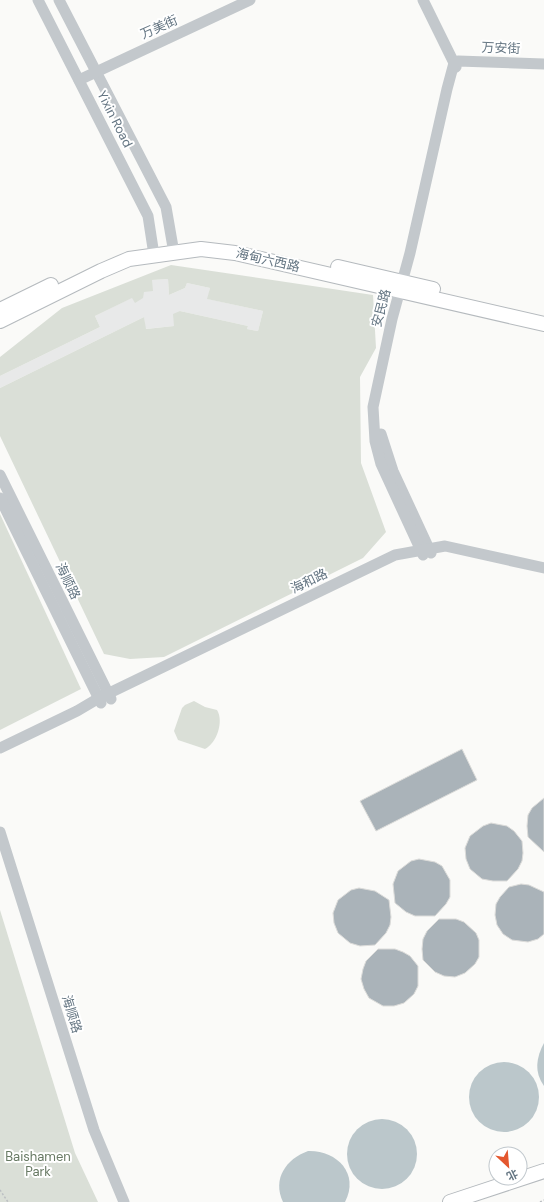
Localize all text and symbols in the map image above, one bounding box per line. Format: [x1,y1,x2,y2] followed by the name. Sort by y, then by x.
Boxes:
[138,11,180,43] street label: 万美街
[481,39,521,57] street label: 万安街
[93,88,137,150] street label: Yixin Road
[234,244,302,276] street label: 海甸六西路
[368,287,394,329] street label: 安民路
[52,560,84,602] street label: 海顺路
[288,565,330,597] street label: 海和路
[58,993,86,1035] street label: 海顺路
[488,1146,528,1186] north arrow
[5,1148,71,1180] park label: Baishamen Park
[504,1166,520,1184] text: 北

